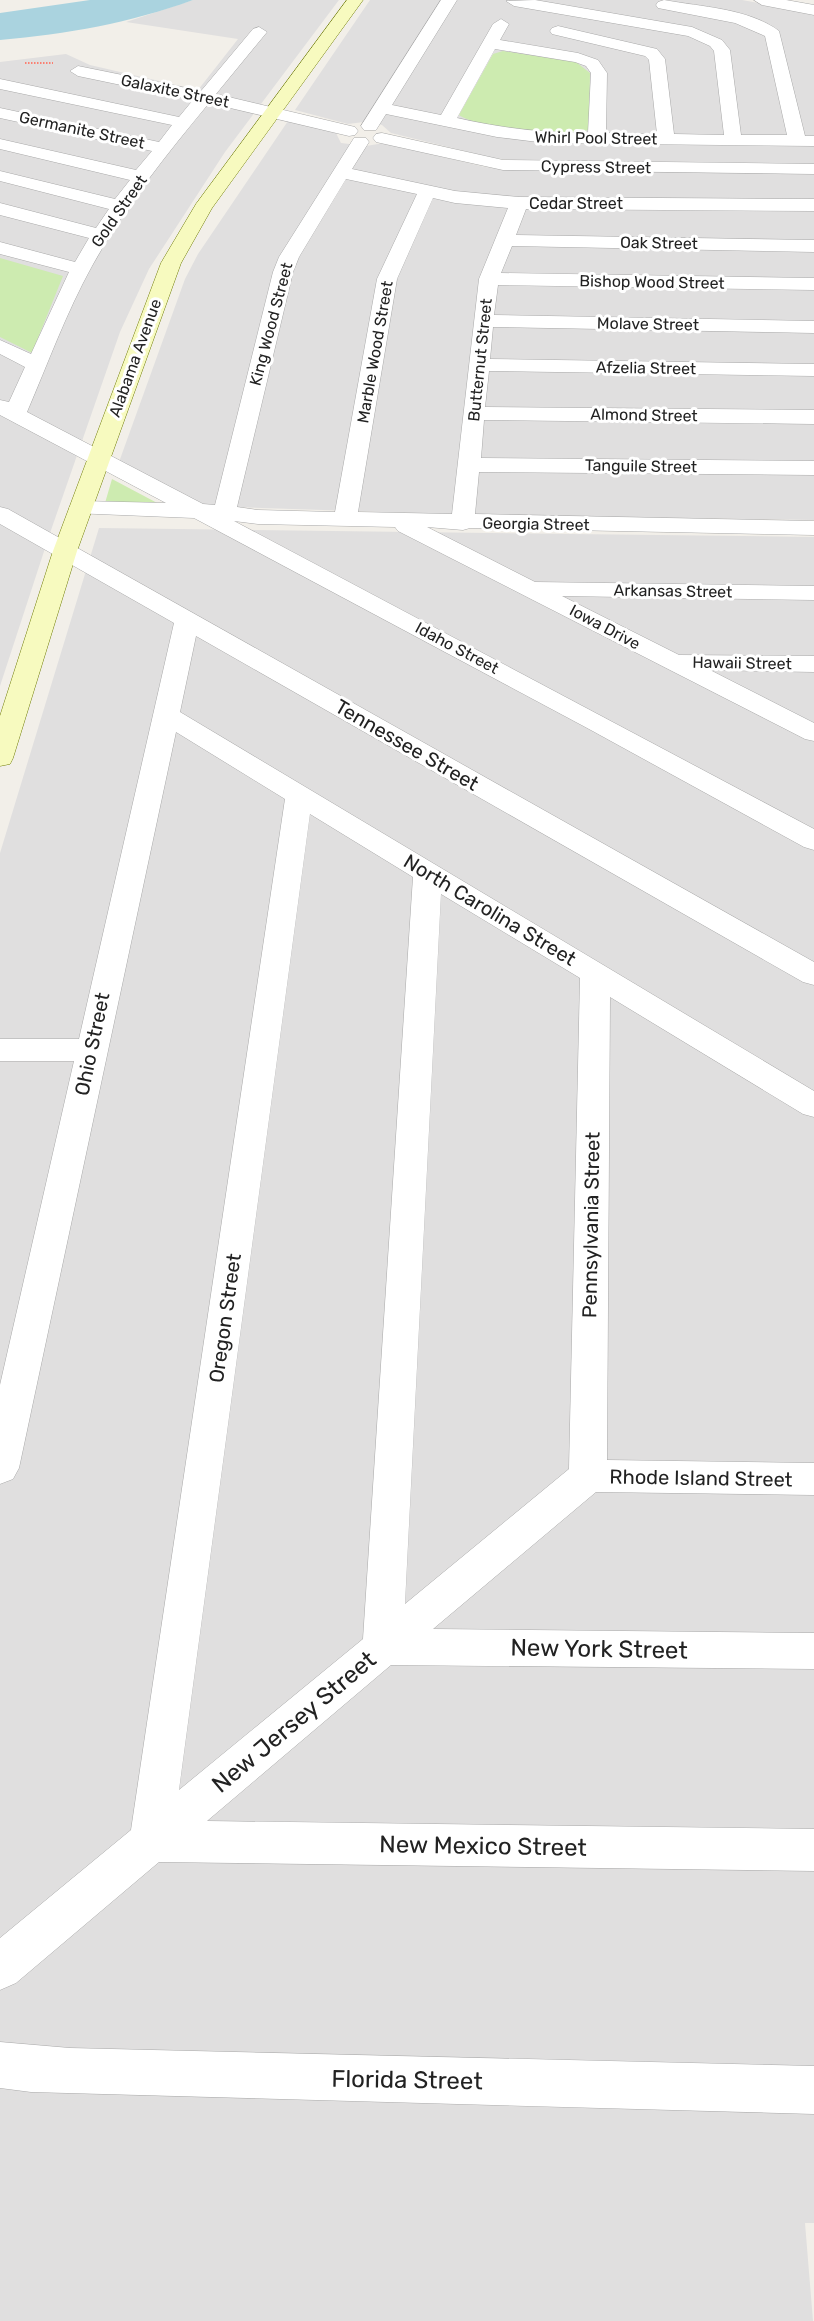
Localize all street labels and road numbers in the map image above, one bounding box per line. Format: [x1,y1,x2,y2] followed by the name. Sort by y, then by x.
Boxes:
[119,70,231,112] street label: Galaxite Street
[17,107,147,153] street label: Germanite Street
[534,127,658,149] street label: Whirl Pool Street
[541,157,651,177] street label: Cypress Street
[87,171,151,251] street label: Gold Street
[529,194,623,213] street label: Cedar Street
[620,233,698,253] street label: Oak Street
[245,260,297,388] street label: King Wood Street
[579,271,725,293] street label: Bishop Wood Street
[353,279,397,425] street label: Marble Wood Street
[105,296,165,420] street label: Alabama Avenue
[464,298,496,422] street label: Butternut Street
[597,314,699,334] street label: Molave Street
[596,358,696,378] street label: Afzelia Street
[590,405,698,425] street label: Almond Street
[585,456,697,476] street label: Tanguile Street
[482,514,590,534] street label: Georgia Street
[613,580,733,602] street label: Arkansas Street
[566,600,644,654] street label: Iowa Drive
[412,618,502,678] street label: Idaho Street
[692,653,792,673] street label: Hawaii Street
[331,694,483,796] street label: Tennessee Street
[400,849,581,971] street label: North Carolina Street
[69,990,115,1098] street label: Ohio Street
[577,1131,605,1318] street label: Pennsylvania Street
[204,1252,246,1384] street label: Oregon Street
[609,1464,793,1492] street label: Rhode Island Street
[510,1633,688,1665] street label: New York Street
[206,1645,382,1799] street label: New Jersey Street
[379,1830,587,1862] street label: New Mexico Street
[331,2065,483,2095] street label: Florida Street

